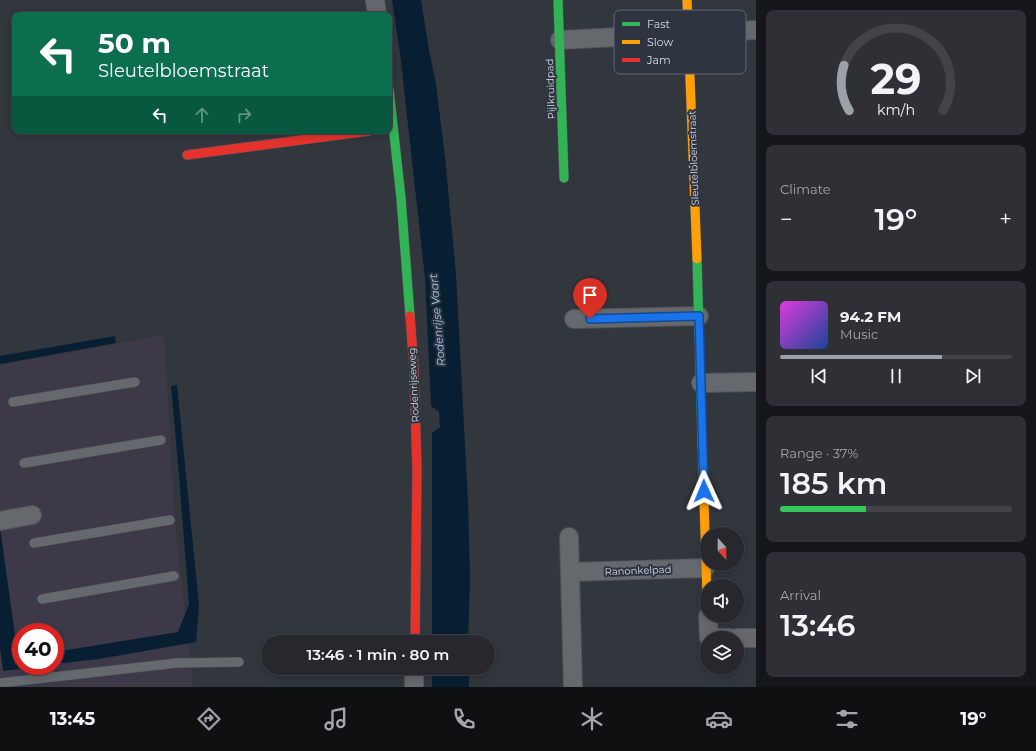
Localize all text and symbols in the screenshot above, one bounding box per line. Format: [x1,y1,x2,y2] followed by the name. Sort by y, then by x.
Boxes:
[614,10,746,74] legend
[647,17,671,31] text: Fast
[98,26,171,60] text: 50 m
[32,28,84,80] icon: left
[647,35,673,49] text: Slow
[646,53,671,67] text: Jam
[870,54,922,104] text: 29
[543,58,558,120] street label: Pijlkruidpad
[98,60,269,82] text: Sleutelbloemstraat
[877,100,915,118] text: km/h
[149,104,171,126] icon: left
[191,104,213,126] icon: ahead
[233,104,255,126] icon: right
[685,110,702,206] street label: Sleutelbloemstraat
[780,181,831,197] text: Climate
[875,201,917,238] text: 19°
[780,206,793,233] text: −
[999,206,1012,233] text: +
[426,273,448,367] water label: Rodenrijse Vaart
[573,278,607,319] pin
[579,284,601,306] icon: arrive
[840,307,901,326] text: 94.2 FM
[840,326,878,342] text: Music
[405,347,422,423] street label: Rodenrijseweg
[808,365,830,387] icon: previous
[885,365,907,387] icon: pause
[962,365,984,387] icon: next
[780,445,858,461] text: Range · 37%
[780,465,887,502] text: 185 km
[683,470,725,512] position arrow
[700,527,744,571] north arrow
[700,527,744,675] map controls
[604,563,672,578] street label: Ranonkelpad
[700,579,744,623] button: sound
[780,587,821,603] text: Arrival
[780,607,855,644] text: 13:46
[12,623,64,675] speed limit sign: 40
[700,631,744,675] button: layers
[307,645,449,664] text: 13:46 · 1 min · 80 m
[195,705,223,733] icon: directions
[322,705,350,733] icon: music
[450,705,478,733] icon: phone
[578,705,606,733] icon: climate
[705,705,733,733] icon: car
[833,705,861,733] icon: filters
[50,708,95,730] text: 13:45
[960,708,986,730] text: 19°

